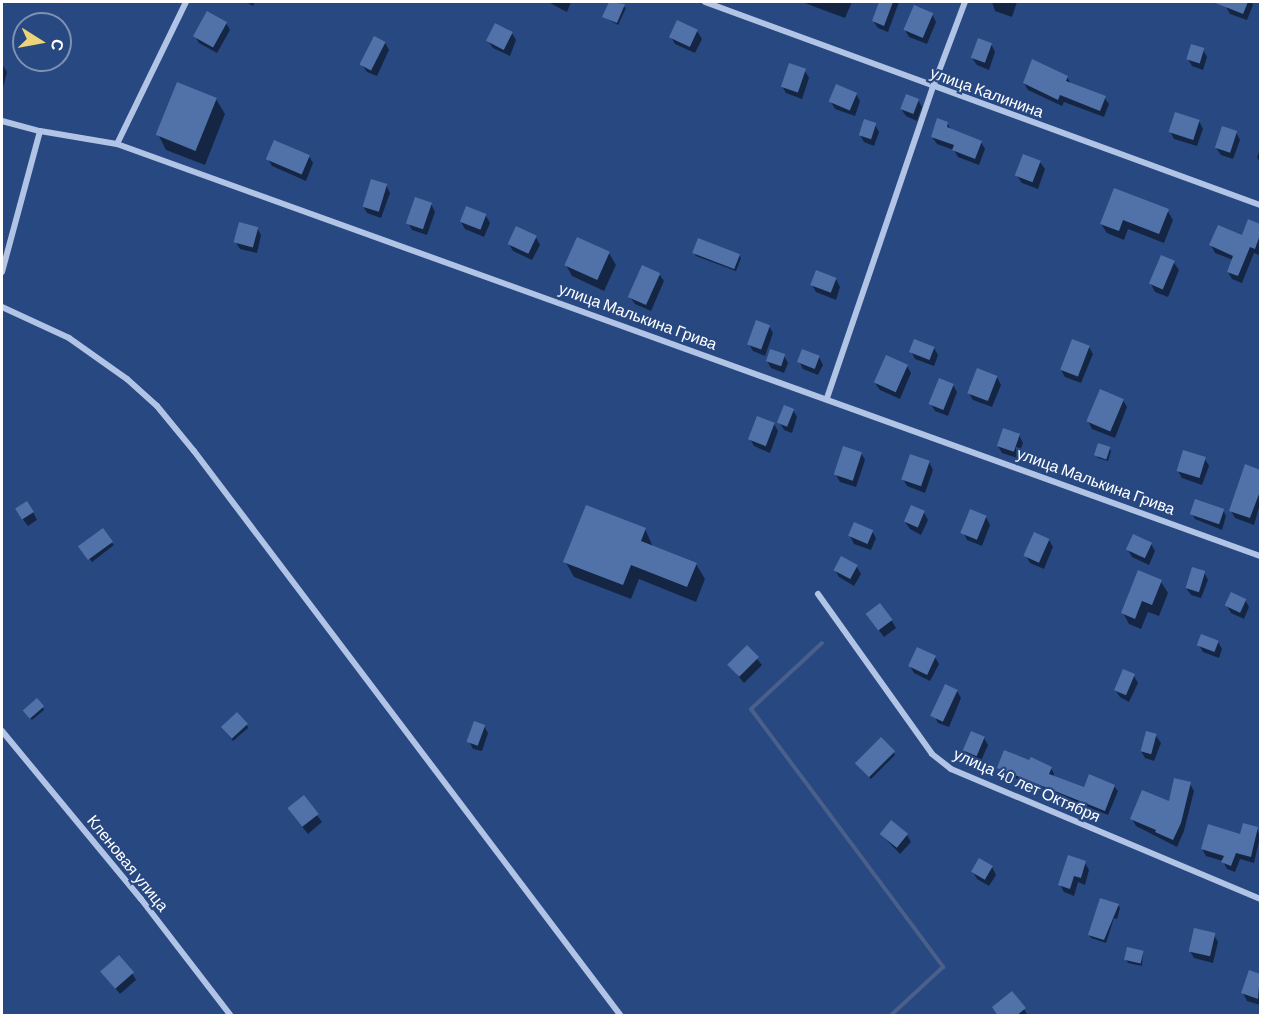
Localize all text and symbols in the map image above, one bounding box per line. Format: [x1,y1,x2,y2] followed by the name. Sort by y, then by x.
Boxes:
[12,12,72,72] north arrow
[48,38,69,53] text: С
[928,63,1046,121] street label: улица Калинина
[556,278,720,354] street label: улица Малькина Грива
[1014,443,1178,519] street label: улица Малькина Грива
[951,744,1103,826] street label: улица 40 лет Октября
[83,811,173,915] street label: Кленовая улица

